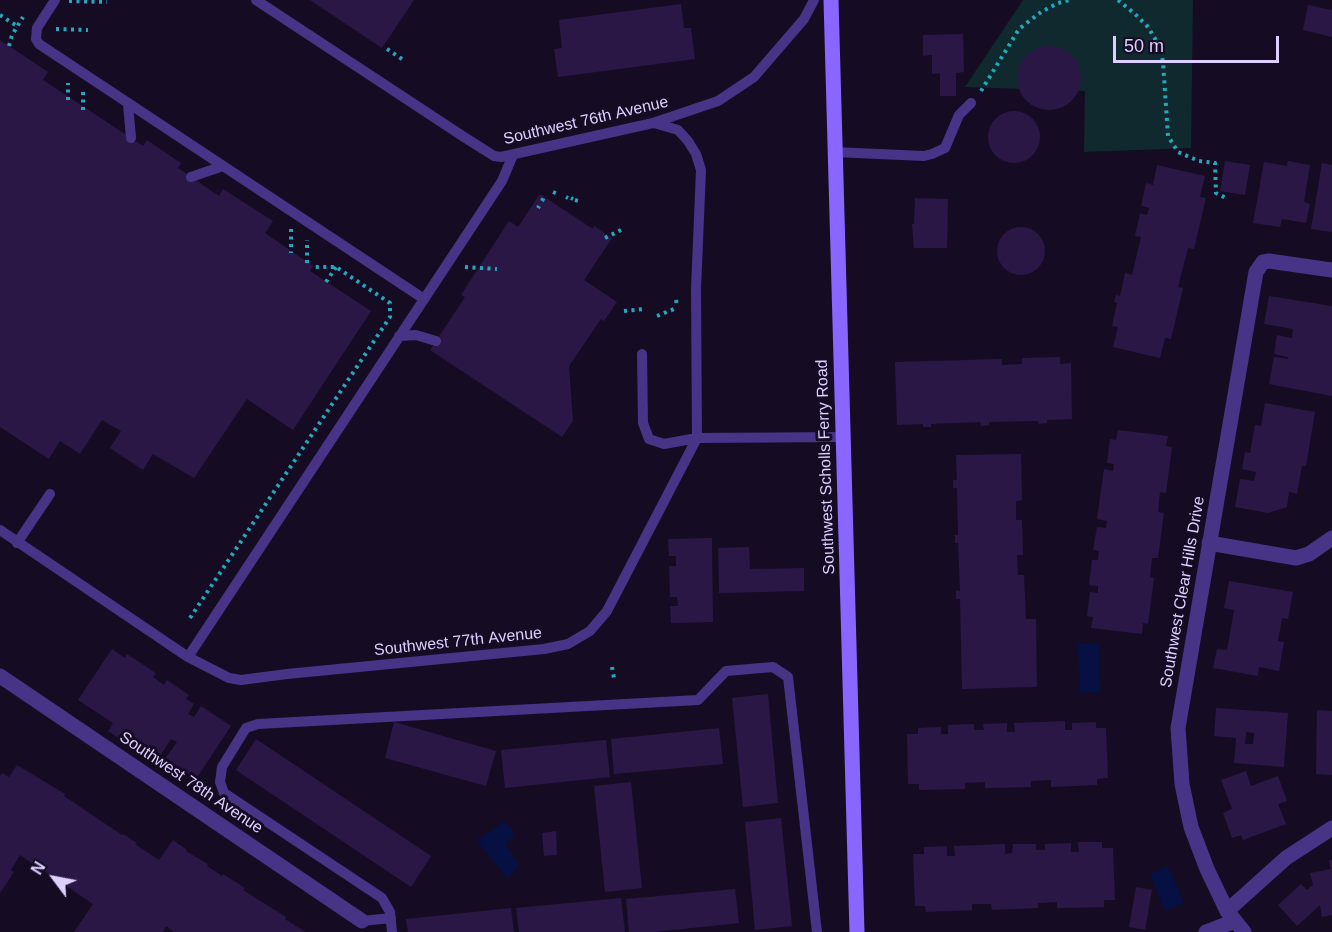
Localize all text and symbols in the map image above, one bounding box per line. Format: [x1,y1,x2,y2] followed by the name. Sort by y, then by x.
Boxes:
[1116,24,1282,62] scale bar
[1124,36,1164,56] text: 50 m
[502,93,670,149] street label: Southwest 76th Avenue
[813,359,839,575] street label: Southwest Scholls Ferry Road
[1157,495,1209,689] street label: Southwest Clear Hills Drive
[373,624,543,660] street label: Southwest 77th Avenue
[116,728,266,838] street label: Southwest 78th Avenue
[24,848,84,908] north arrow
[28,859,49,878] text: N

